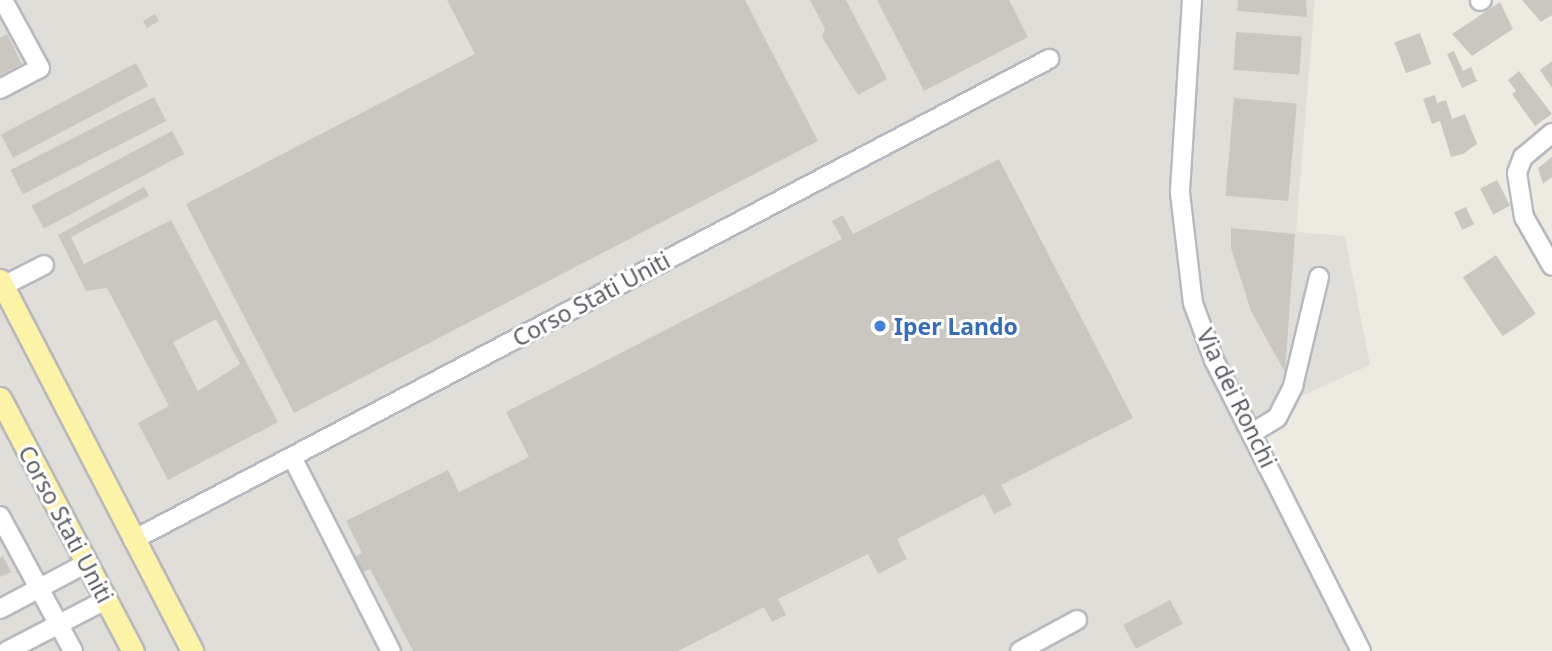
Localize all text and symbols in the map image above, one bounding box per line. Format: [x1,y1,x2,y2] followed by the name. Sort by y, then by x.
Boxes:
[508,246,674,352] street label: Corso Stati Uniti
[894,312,1018,340] place label: Iper Lando
[872,318,888,334] marker: Iper Lando
[1191,324,1283,472] street label: Via dei Ronchi
[13,441,119,607] street label: Corso Stati Uniti

